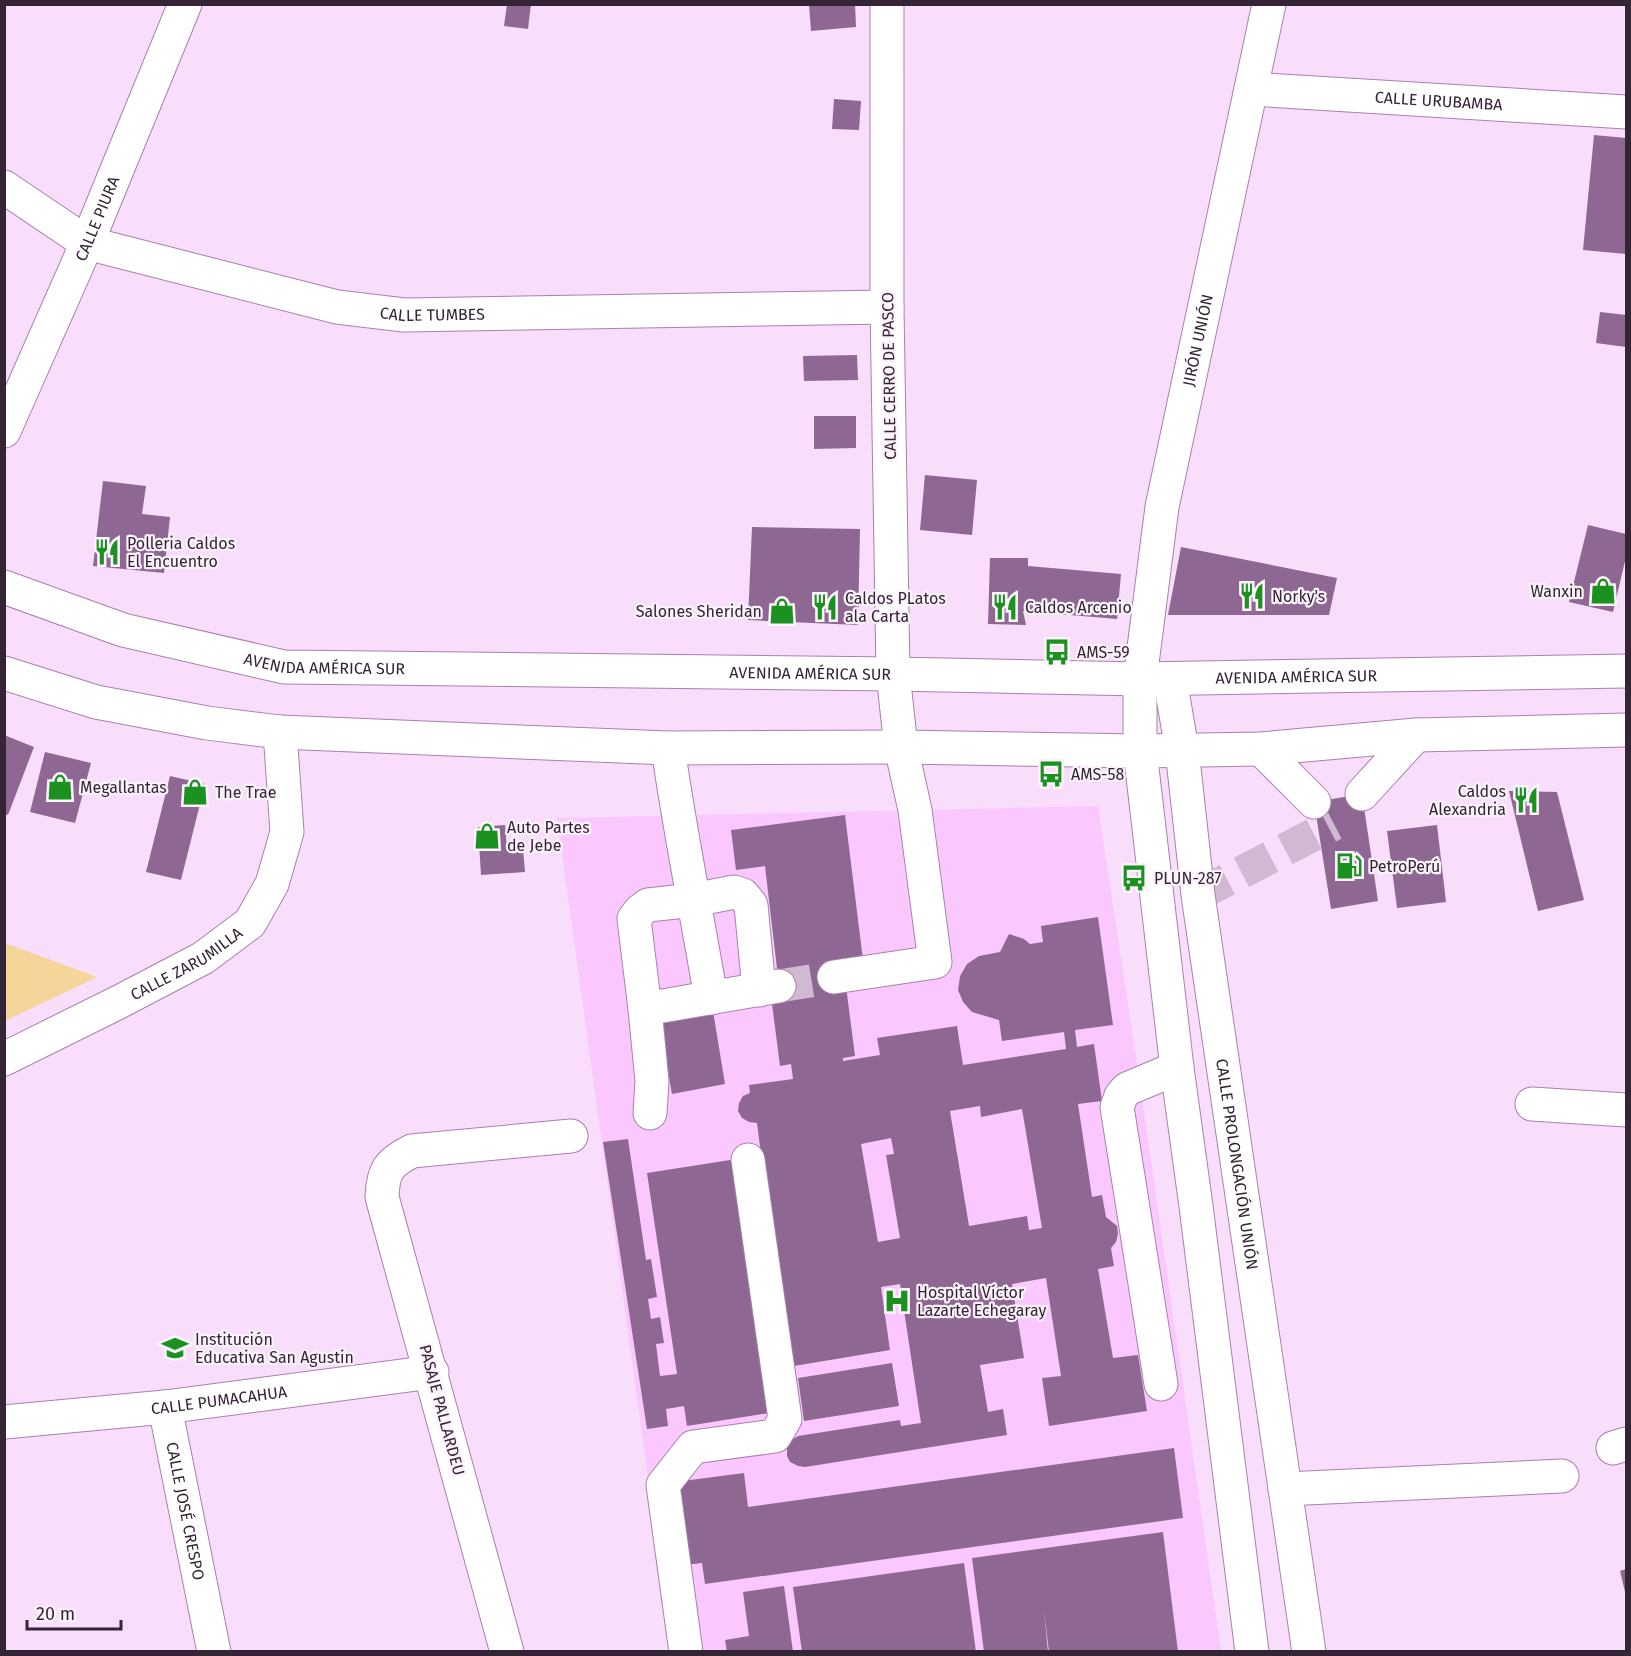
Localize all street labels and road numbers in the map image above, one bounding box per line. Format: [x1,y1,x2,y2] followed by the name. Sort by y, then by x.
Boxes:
[1374,87,1504,114] street label: CALLE URUBAMBA
[71,172,123,264] street label: CALLE PIURA
[878,292,900,460] street label: CALLE CERRO DE PASCO
[1178,292,1217,388] street label: JIRÓN UNIÓN
[379,303,485,325] street label: CALLE TUMBES
[242,649,406,678] street label: AVENIDA AMÉRICA SUR
[729,663,891,683] street label: AVENIDA AMÉRICA SUR
[1215,666,1377,687] street label: AVENIDA AMÉRICA SUR
[127,922,246,1004] street label: CALLE ZARUMILLA
[1213,1057,1262,1271] street label: CALLE PROLONGACIÓN UNIÓN
[415,1342,469,1478] street label: PASAJE PALLARDEU
[150,1382,289,1418] street label: CALLE PUMACAHUA
[163,1440,209,1582] street label: CALLE JOSÉ CRESPO

